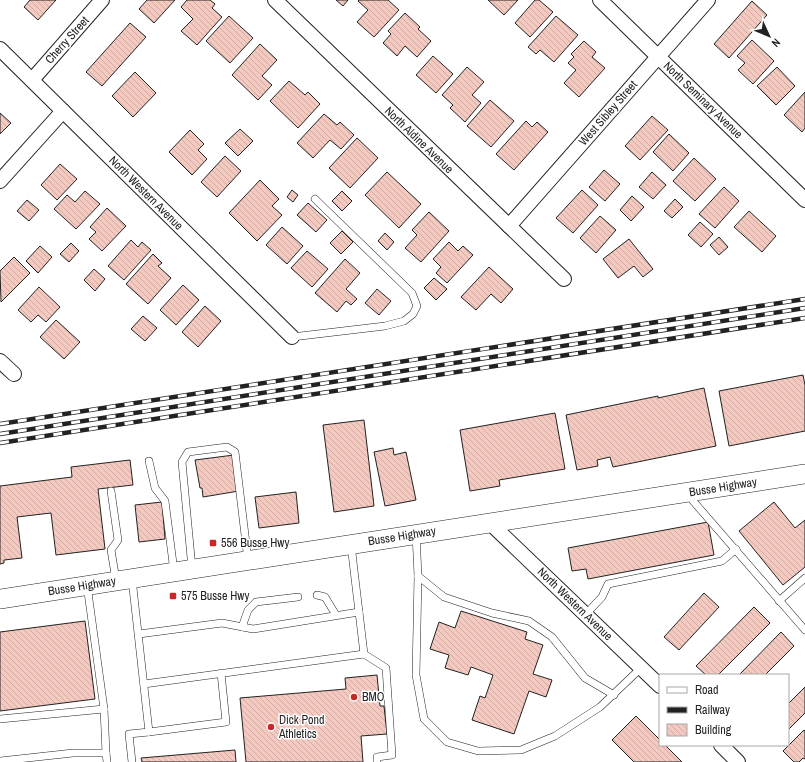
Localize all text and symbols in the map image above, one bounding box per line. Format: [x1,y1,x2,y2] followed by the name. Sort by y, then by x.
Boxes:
[41,13,93,67] street label: Cherry Street
[749,16,789,56] north arrow
[769,36,783,50] text: N
[660,58,746,142] street label: North Seminary Avenue
[575,77,641,149] street label: West Sibley Street
[381,103,457,177] street label: North Aldine Avenue
[105,152,187,234] street label: North Western Avenue
[688,474,758,500] street label: Busse Highway
[367,523,437,549] street label: Busse Highway
[221,535,289,551] place label: 556 Busse Hwy
[208,538,218,548] marker: 556 Busse Hwy
[534,564,616,644] street label: North Western Avenue
[47,573,117,599] street label: Busse Highway
[181,588,249,604] place label: 575 Busse Hwy
[168,591,178,601] marker: 575 Busse Hwy
[659,674,789,746] legend
[695,682,719,698] text: Road
[362,689,385,705] place label: BMO
[349,692,359,702] marker: BMO
[695,702,730,718] text: Railway
[278,712,324,742] place label: Dick Pond Athletics
[266,722,276,732] marker: Dick Pond Athletics
[695,722,732,738] text: Building

